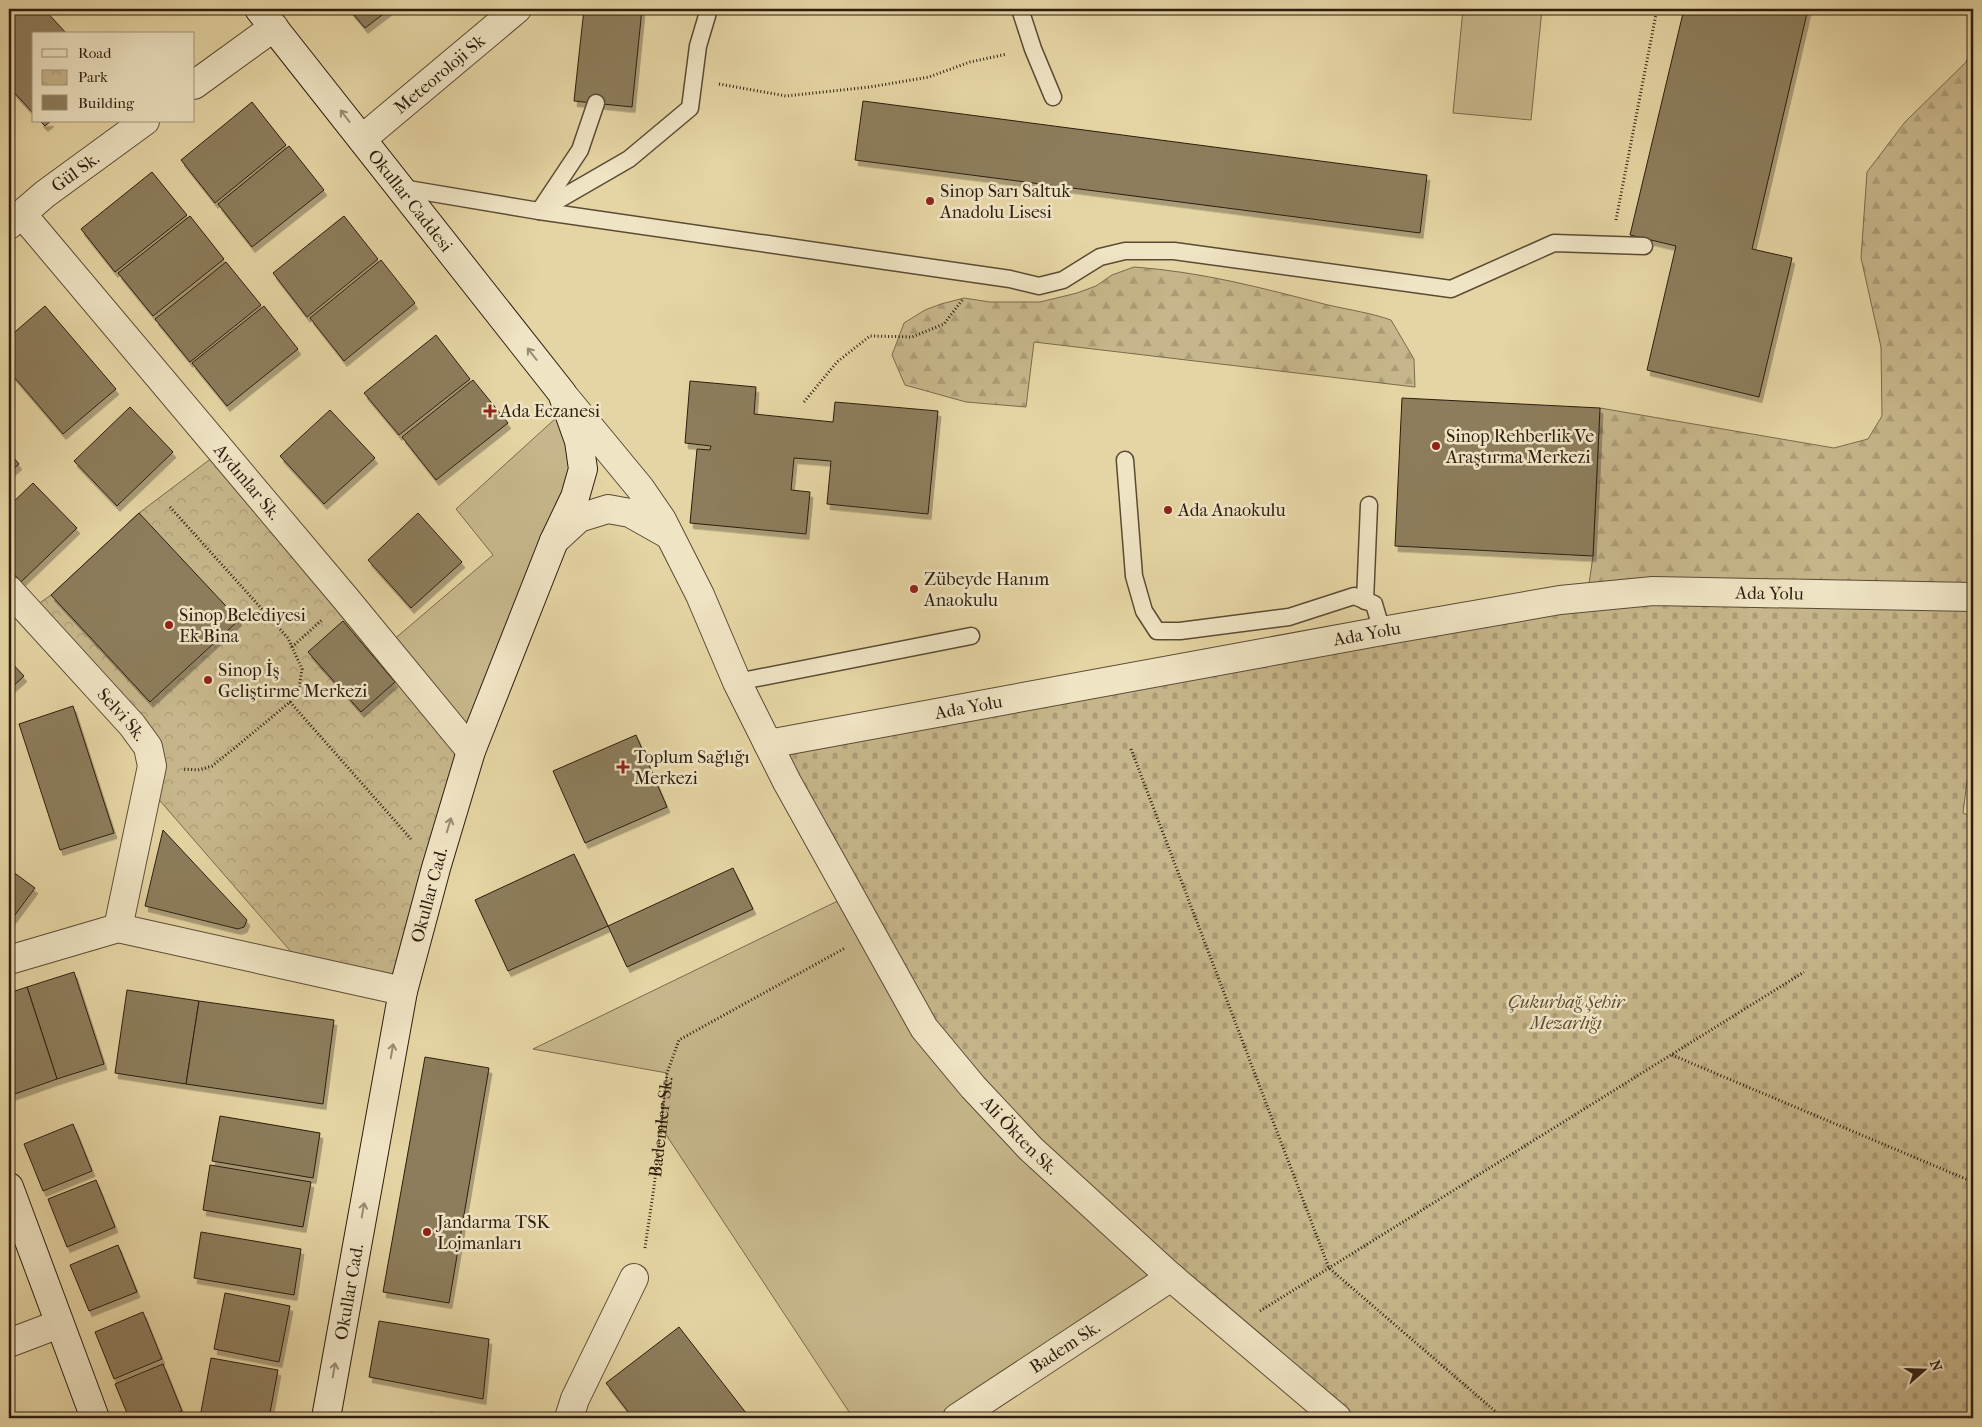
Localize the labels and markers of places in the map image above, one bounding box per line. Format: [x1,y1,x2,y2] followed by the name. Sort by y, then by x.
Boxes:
[939,181,1071,223] place label: Sinop Sarı Saltuk Anadolu Lisesi
[924,195,936,207] marker: Sinop Sarı Saltuk Anadolu Lisesi
[499,401,601,422] place label: Ada Eczanesi
[484,405,496,417] marker: Ada Eczanesi
[1445,426,1594,468] place label: Sinop Rehberlik Ve Araştırma Merkezi
[1430,440,1442,452] marker: Sinop Rehberlik Ve Araştırma Merkezi
[1177,500,1286,521] place label: Ada Anaokulu
[1162,504,1174,516] marker: Ada Anaokulu
[923,569,1049,611] place label: Zübeyde Hanım Anaokulu
[908,583,920,595] marker: Zübeyde Hanım Anaokulu
[179,605,306,647] place label: Sinop Belediyesi Ek Bina
[163,619,175,631] marker: Sinop Belediyesi Ek Bina
[218,659,368,702] place label: Sinop İş Geliştirme Merkezi
[202,674,214,686] marker: Sinop İş Geliştirme Merkezi
[634,747,750,789] place label: Toplum Sağlığı Merkezi
[616,760,630,774] marker: Toplum Sağlığı Merkezi
[435,1212,550,1254] place label: Jandarma TSK Lojmanları
[421,1226,433,1238] marker: Jandarma TSK Lojmanları

